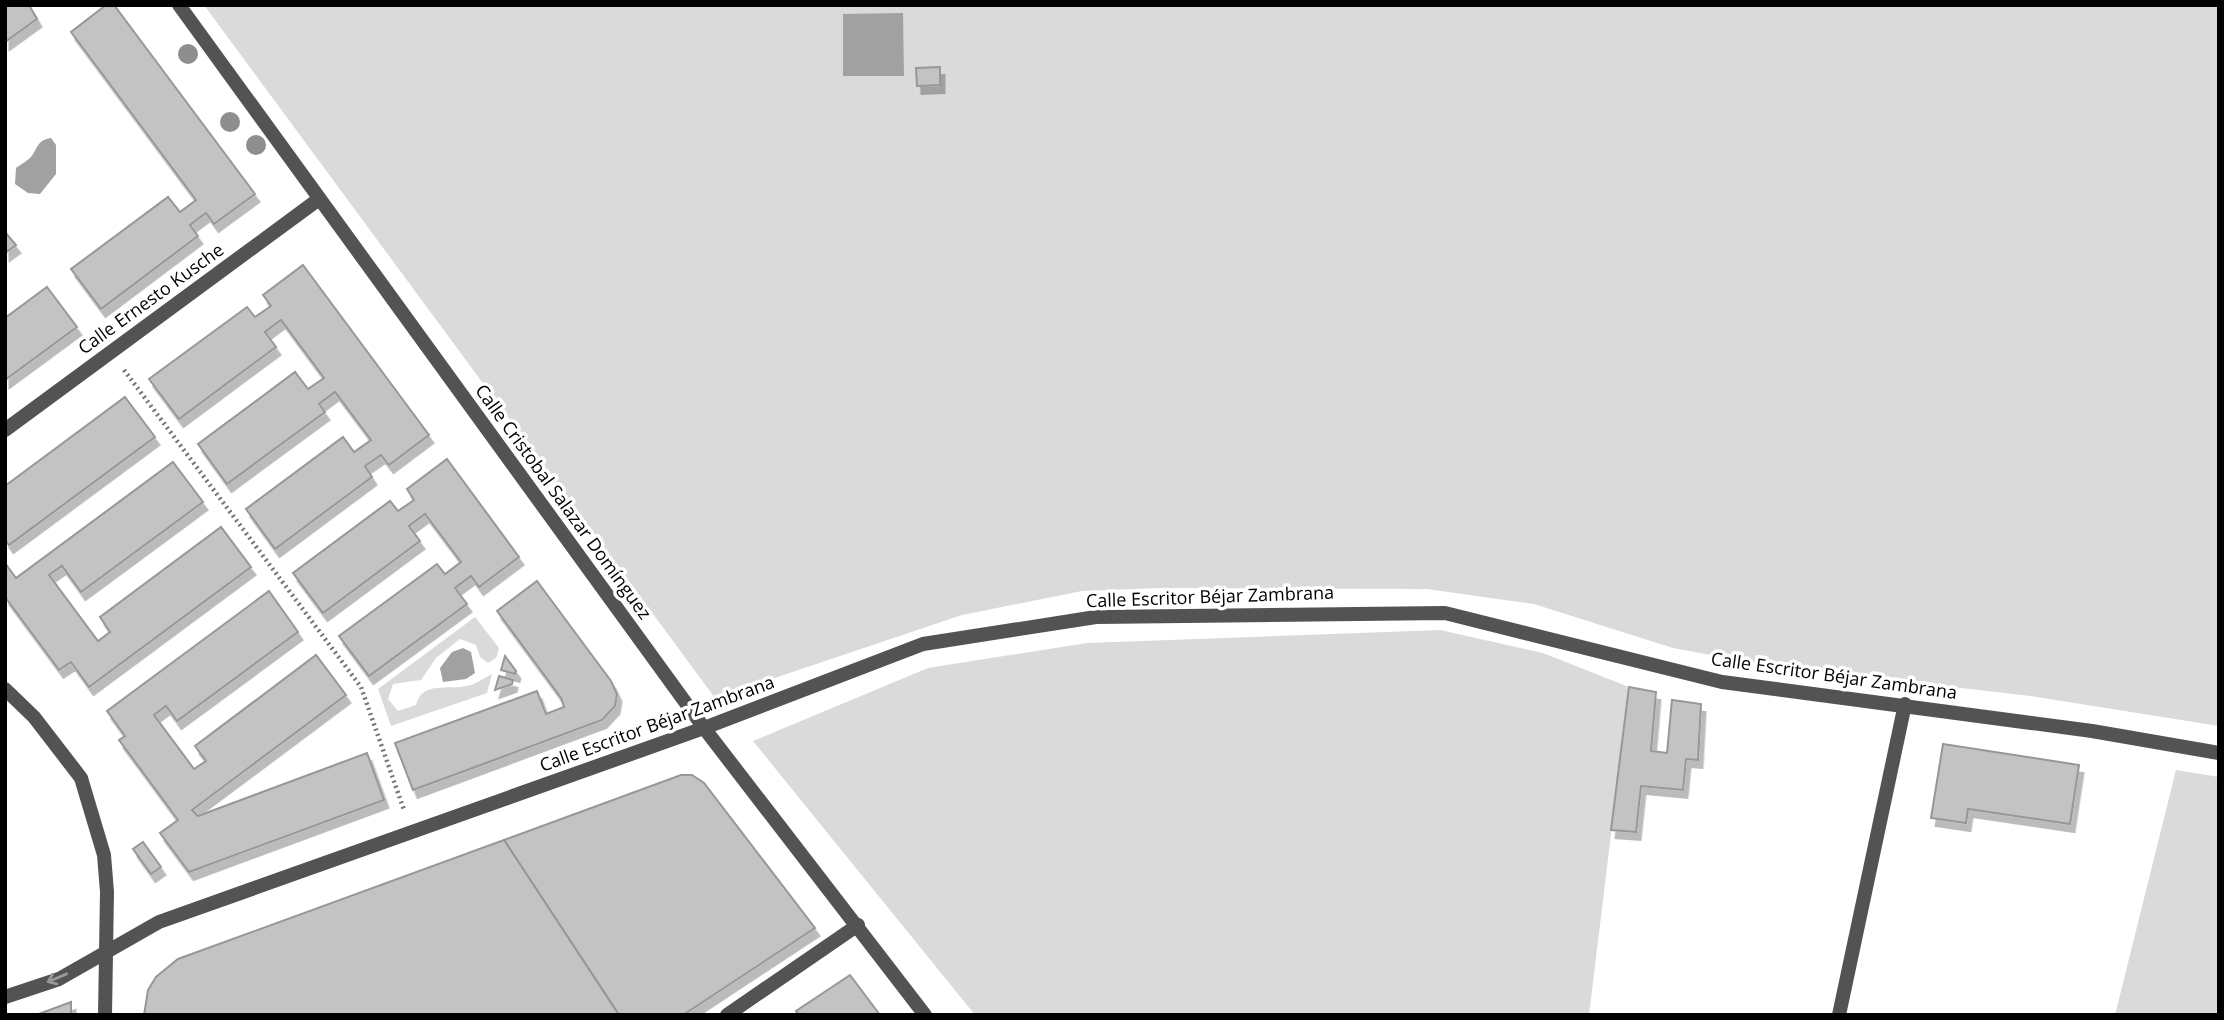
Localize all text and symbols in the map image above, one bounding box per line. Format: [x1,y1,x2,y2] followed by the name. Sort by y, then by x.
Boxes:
[73,237,228,359] street label: Calle Ernesto Kusche
[470,379,657,624] street label: Calle Cristobal Salazar Domínguez
[1085,580,1334,612] street label: Calle Escritor Béjar Zambrana
[1710,646,1959,704] street label: Calle Escritor Béjar Zambrana
[536,669,777,777] street label: Calle Escritor Béjar Zambrana
[47,973,68,986] one-way arrow

